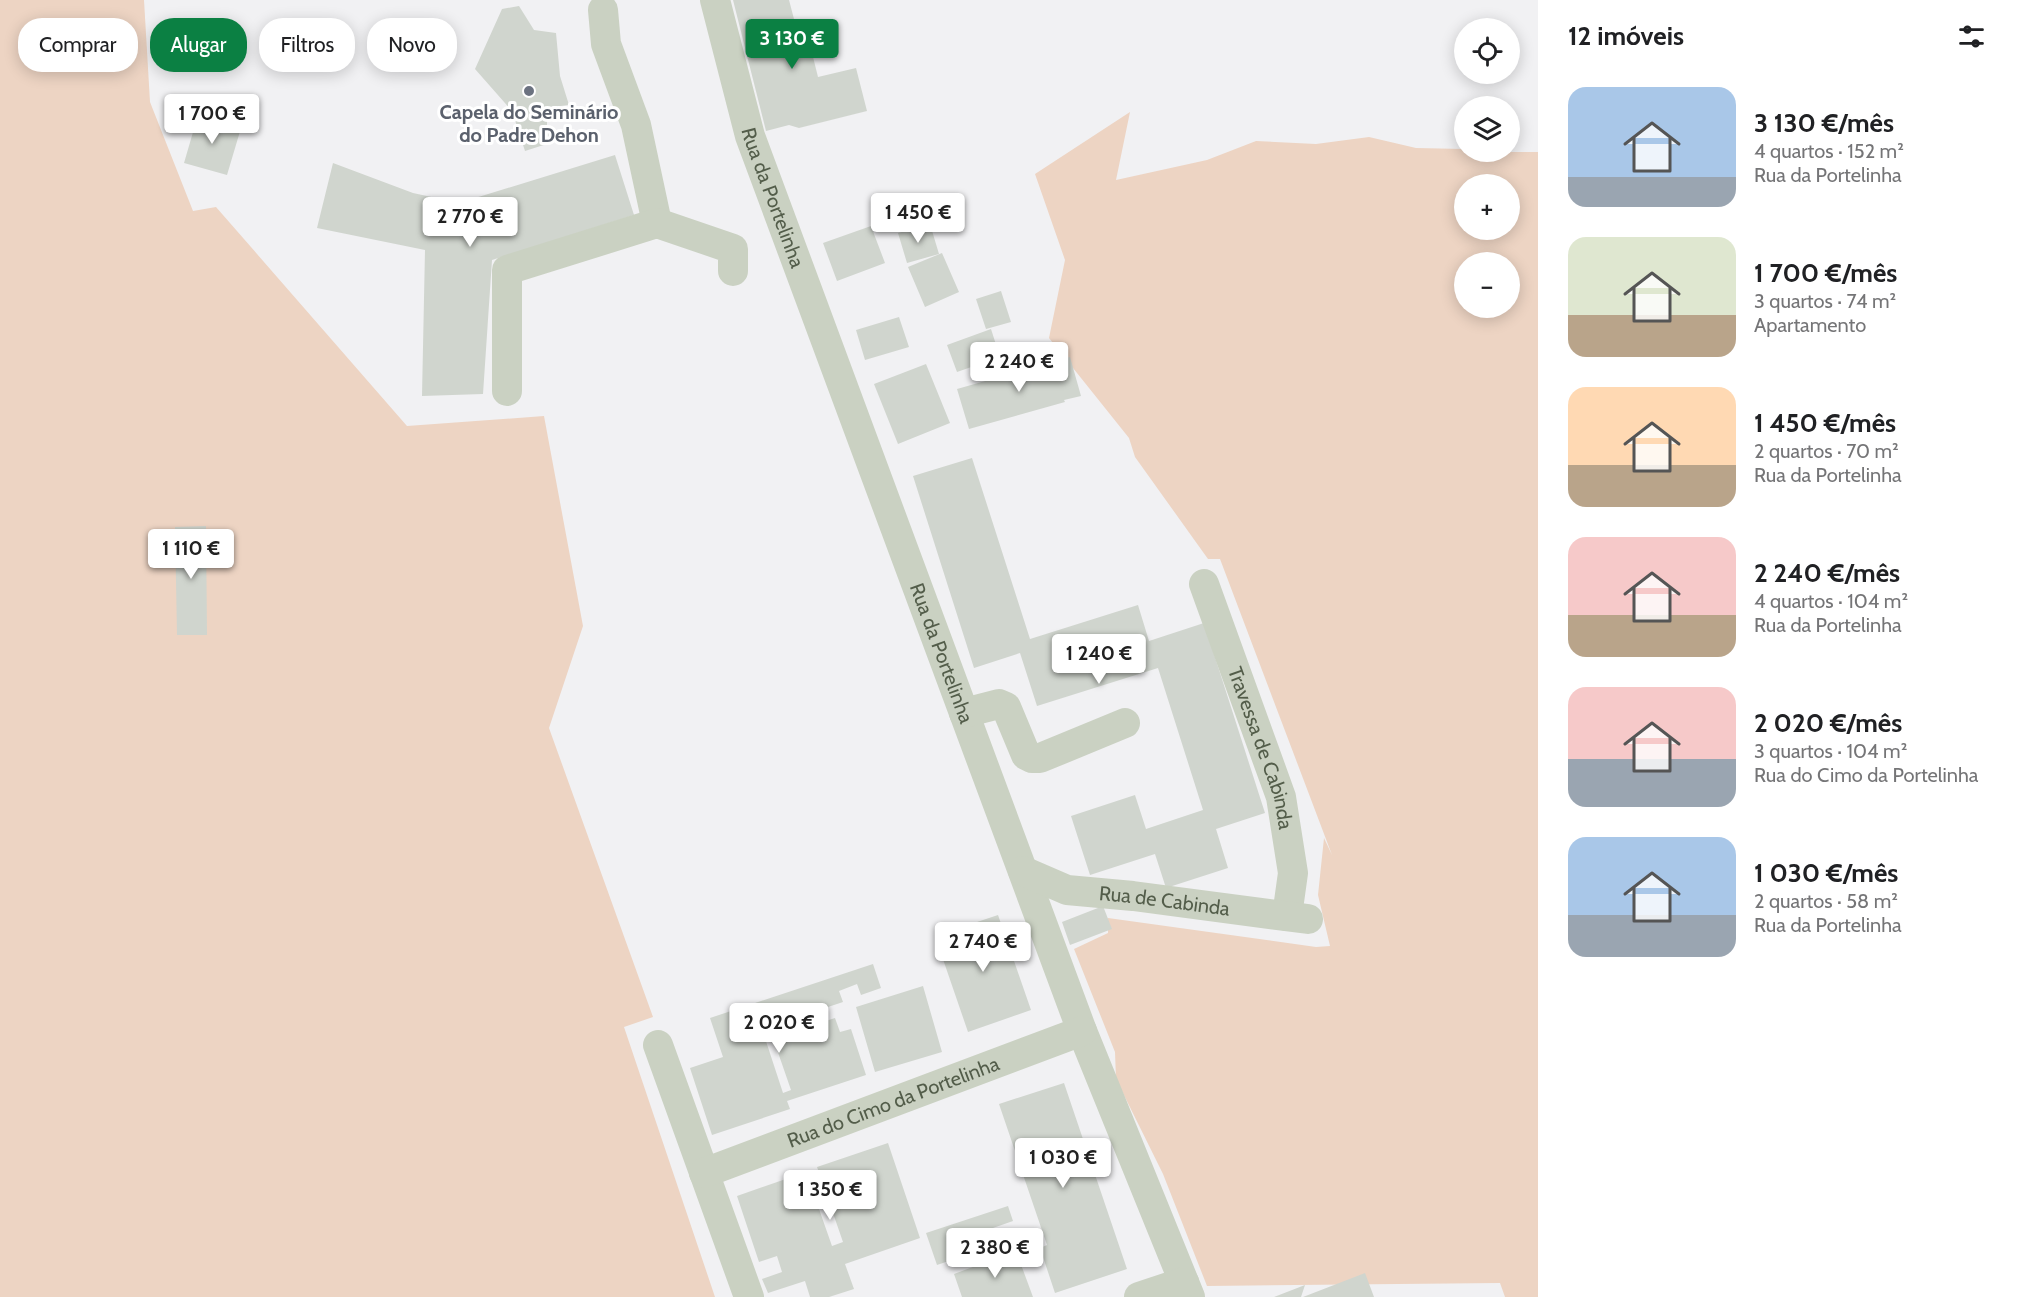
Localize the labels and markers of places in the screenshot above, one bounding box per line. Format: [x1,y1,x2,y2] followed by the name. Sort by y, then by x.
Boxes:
[737,19,847,70] pin: 3 130 €
[522,84,536,98] marker: Capela do Seminário do Padre Dehon
[157,94,267,145] pin: 1 700 €
[440,100,618,147] place label: Capela do Seminário do Padre Dehon
[863,193,973,244] pin: 1 450 €
[415,197,525,248] pin: 2 770 €
[964,342,1074,393] pin: 2 240 €
[136,529,246,580] pin: 1 110 €
[1044,634,1154,685] pin: 1 240 €
[928,922,1038,973] pin: 2 740 €
[724,1003,834,1054] pin: 2 020 €
[1008,1138,1118,1189] pin: 1 030 €
[775,1170,885,1221] pin: 1 350 €
[940,1228,1050,1279] pin: 2 380 €

